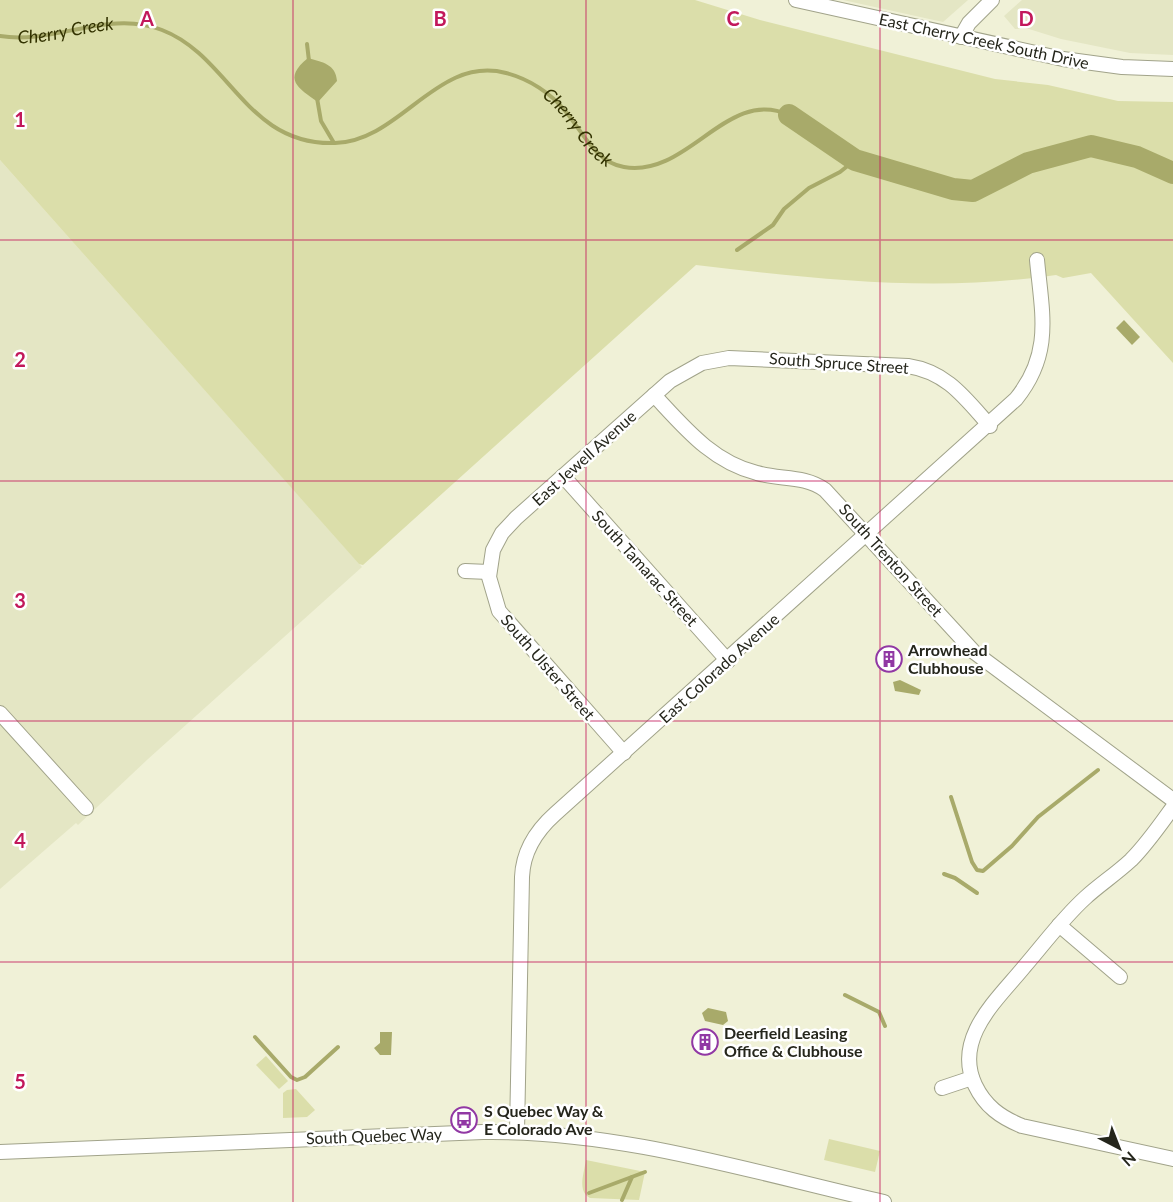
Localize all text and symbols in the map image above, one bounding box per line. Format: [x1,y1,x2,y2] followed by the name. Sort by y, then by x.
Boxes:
[139,6,154,30] text: A
[433,6,447,30] text: B
[726,6,740,30] text: C
[877,9,1091,73] street label: East Cherry Creek South Drive
[17,12,115,48] water label: Cherry Creek
[539,83,617,171] water label: Cherry Creek
[14,107,26,131] text: 1
[14,347,26,371] text: 2
[769,348,910,377] street label: South Spruce Street
[528,406,640,509] street label: East Jewell Avenue
[836,499,947,620] street label: South Trenton Street
[588,506,702,630] street label: South Tamarac Street
[14,588,26,612] text: 3
[655,609,782,726] street label: East Colorado Avenue
[497,610,600,723] street label: South Ulster Street
[907,640,987,677] place label: Arrowhead Clubhouse
[874,644,904,674] building icon: Arrowhead Clubhouse
[14,828,26,852] text: 4
[724,1023,863,1060] place label: Deerfield Leasing Office & Clubhouse
[690,1027,720,1057] building icon: Deerfield Leasing Office & Clubhouse
[14,1069,26,1093] text: 5
[484,1101,604,1138] place label: S Quebec Way & E Colorado Ave
[449,1105,479,1135] bus stop icon: S Quebec Way & E Colorado Ave
[1089,1118,1149,1178] north arrow
[306,1124,443,1147] street label: South Quebec Way
[1118,1148,1140,1171] text: N

